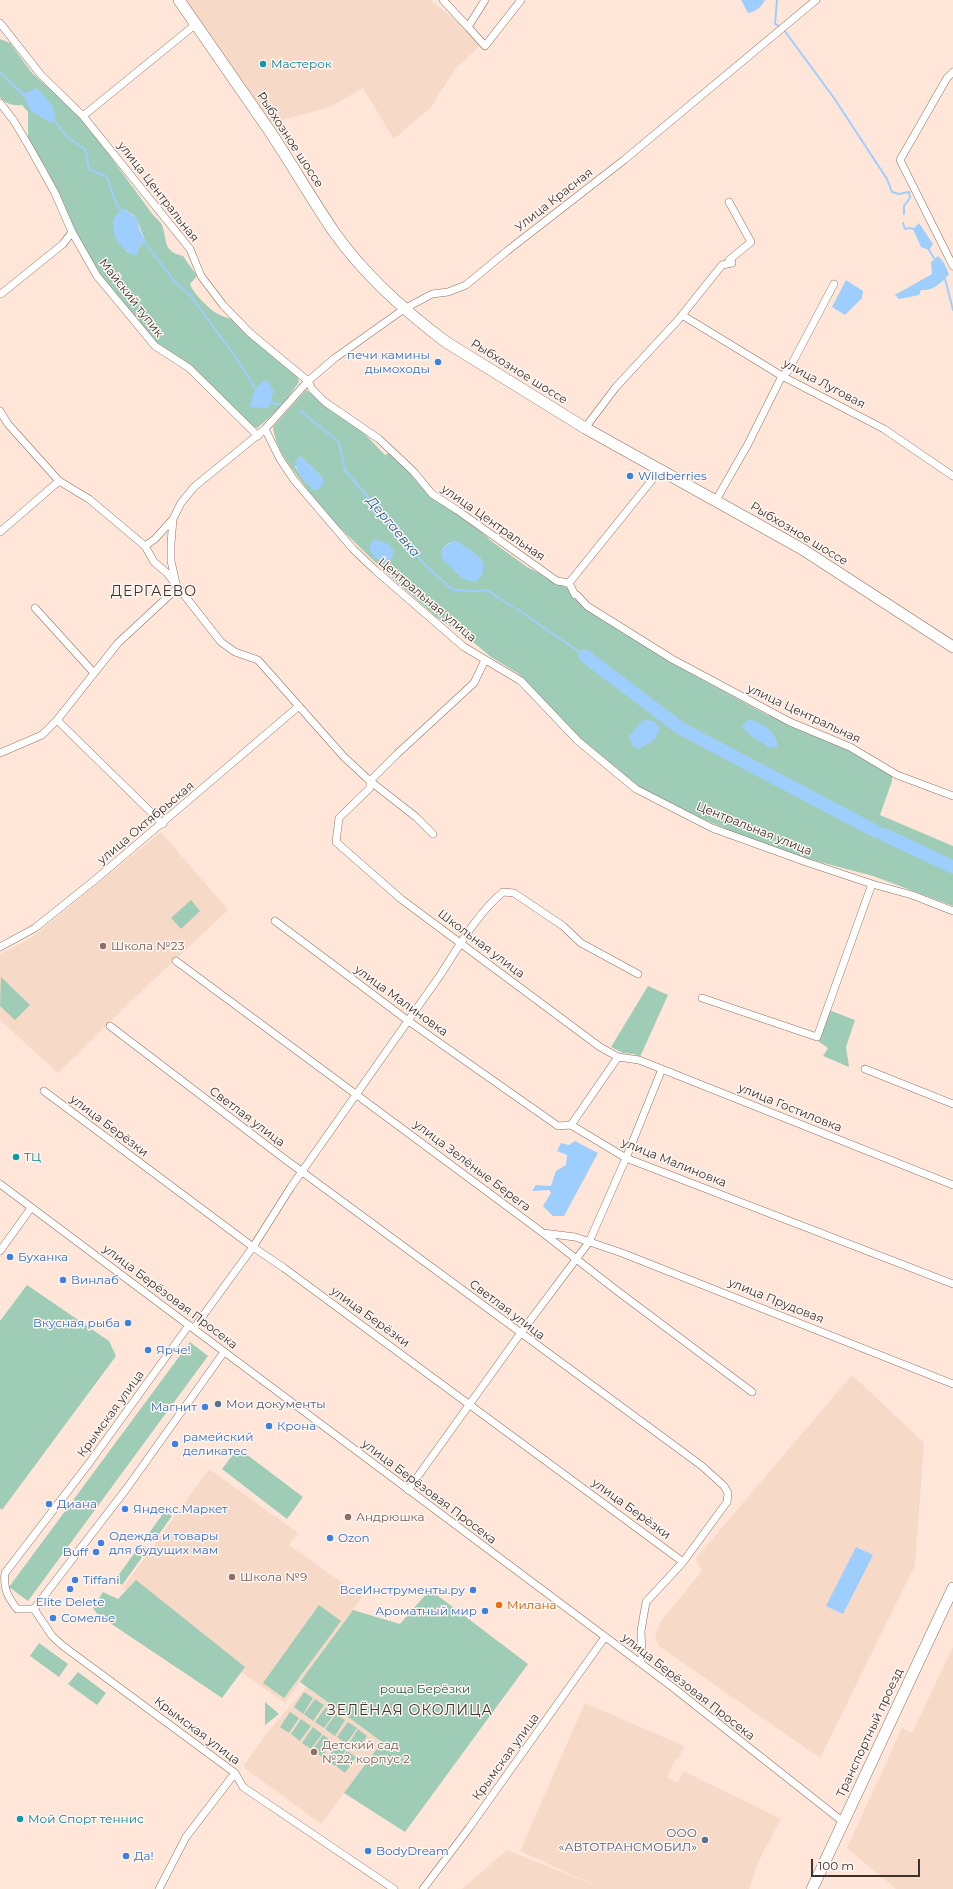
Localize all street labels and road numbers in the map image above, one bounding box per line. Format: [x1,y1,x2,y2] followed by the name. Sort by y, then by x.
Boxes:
[254,89,326,191] street label: Рыбхозное шоссе
[114,139,202,245] street label: улица Центральная
[512,165,596,235] street label: Улица Красная
[96,256,166,340] street label: Майский тупик
[468,336,570,408] street label: Рыбхозное шоссе
[780,356,868,412] street label: улица Луговая
[438,482,548,564] street label: улица Центральная
[748,499,850,569] street label: Рыбхозное шоссе
[375,555,479,645] street label: Центральная улица
[745,681,863,747] street label: улица Центральная
[95,779,197,867] street label: улица Октябрьская
[694,799,814,859] street label: Центральная улица
[435,907,527,981] street label: Школьная улица
[352,962,450,1040] street label: улица Малиновка
[736,1081,844,1135] street label: улица Гостиловка
[206,1084,288,1150] street label: Светлая улица
[67,1092,151,1160] street label: улица Берёзки
[411,1117,533,1215] street label: улица Зелёные Берега
[619,1135,729,1191] street label: улица Малиновка
[100,1242,240,1352] street label: улица Берёзовая Просека
[726,1275,826,1327] street label: улица Прудовая
[466,1277,548,1343] street label: Светлая улица
[328,1284,412,1350] street label: улица Берёзки
[75,1368,147,1460] street label: Крымская улица
[359,1437,499,1547] street label: улица Берёзовая Просека
[589,1476,673,1542] street label: улица Берёзки
[619,1631,757,1743] street label: улица Берёзовая Просека
[834,1666,906,1800] street label: Транспортный проезд
[151,1694,243,1768] street label: Крымская улица
[470,1711,542,1803] street label: Крымская улица

